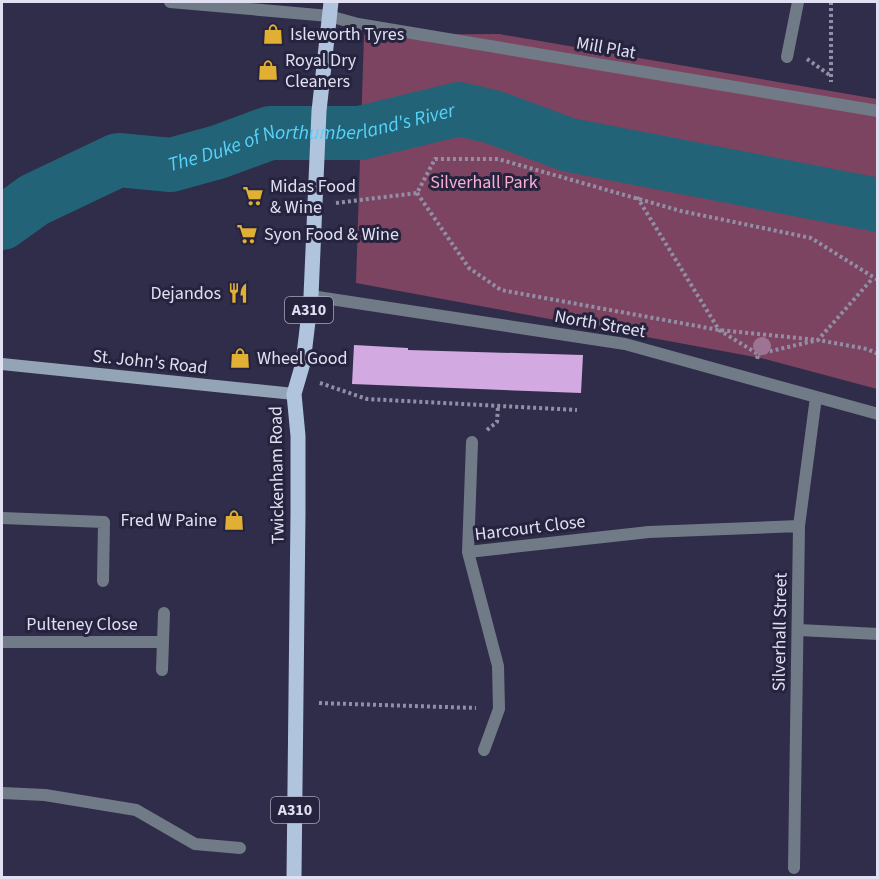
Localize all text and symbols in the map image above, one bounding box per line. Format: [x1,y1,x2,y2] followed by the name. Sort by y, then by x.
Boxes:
[261,22,285,46] shop icon: Isleworth Tyres
[290,22,404,47] place label: Isleworth Tyres
[574,30,638,66] street label: Mill Plat
[285,48,357,94] place label: Royal Dry Cleaners
[256,58,280,82] shop icon: Royal Dry Cleaners
[165,96,459,179] water label: The Duke of Northumberland's River
[430,170,538,195] park label: Silverhall Park
[270,174,356,220] place label: Midas Food & Wine
[241,184,265,208] supermarket icon: Midas Food & Wine
[235,222,259,246] supermarket icon: Syon Food & Wine
[264,222,399,247] place label: Syon Food & Wine
[150,281,221,306] place label: Dejandos
[226,281,250,305] restaurant icon: Dejandos
[285,297,333,323] road number: A310
[552,304,648,344] street label: North Street
[91,344,209,380] street label: St. John's Road
[228,346,252,370] shop icon: Wheel Good
[257,346,348,371] place label: Wheel Good
[263,406,291,544] street label: Twickenham Road
[120,508,217,533] place label: Fred W Paine
[222,508,246,532] shop icon: Fred W Paine
[473,509,587,547] street label: Harcourt Close
[766,572,794,692] street label: Silverhall Street
[26,612,138,637] street label: Pulteney Close
[271,797,319,823] road number: A310

